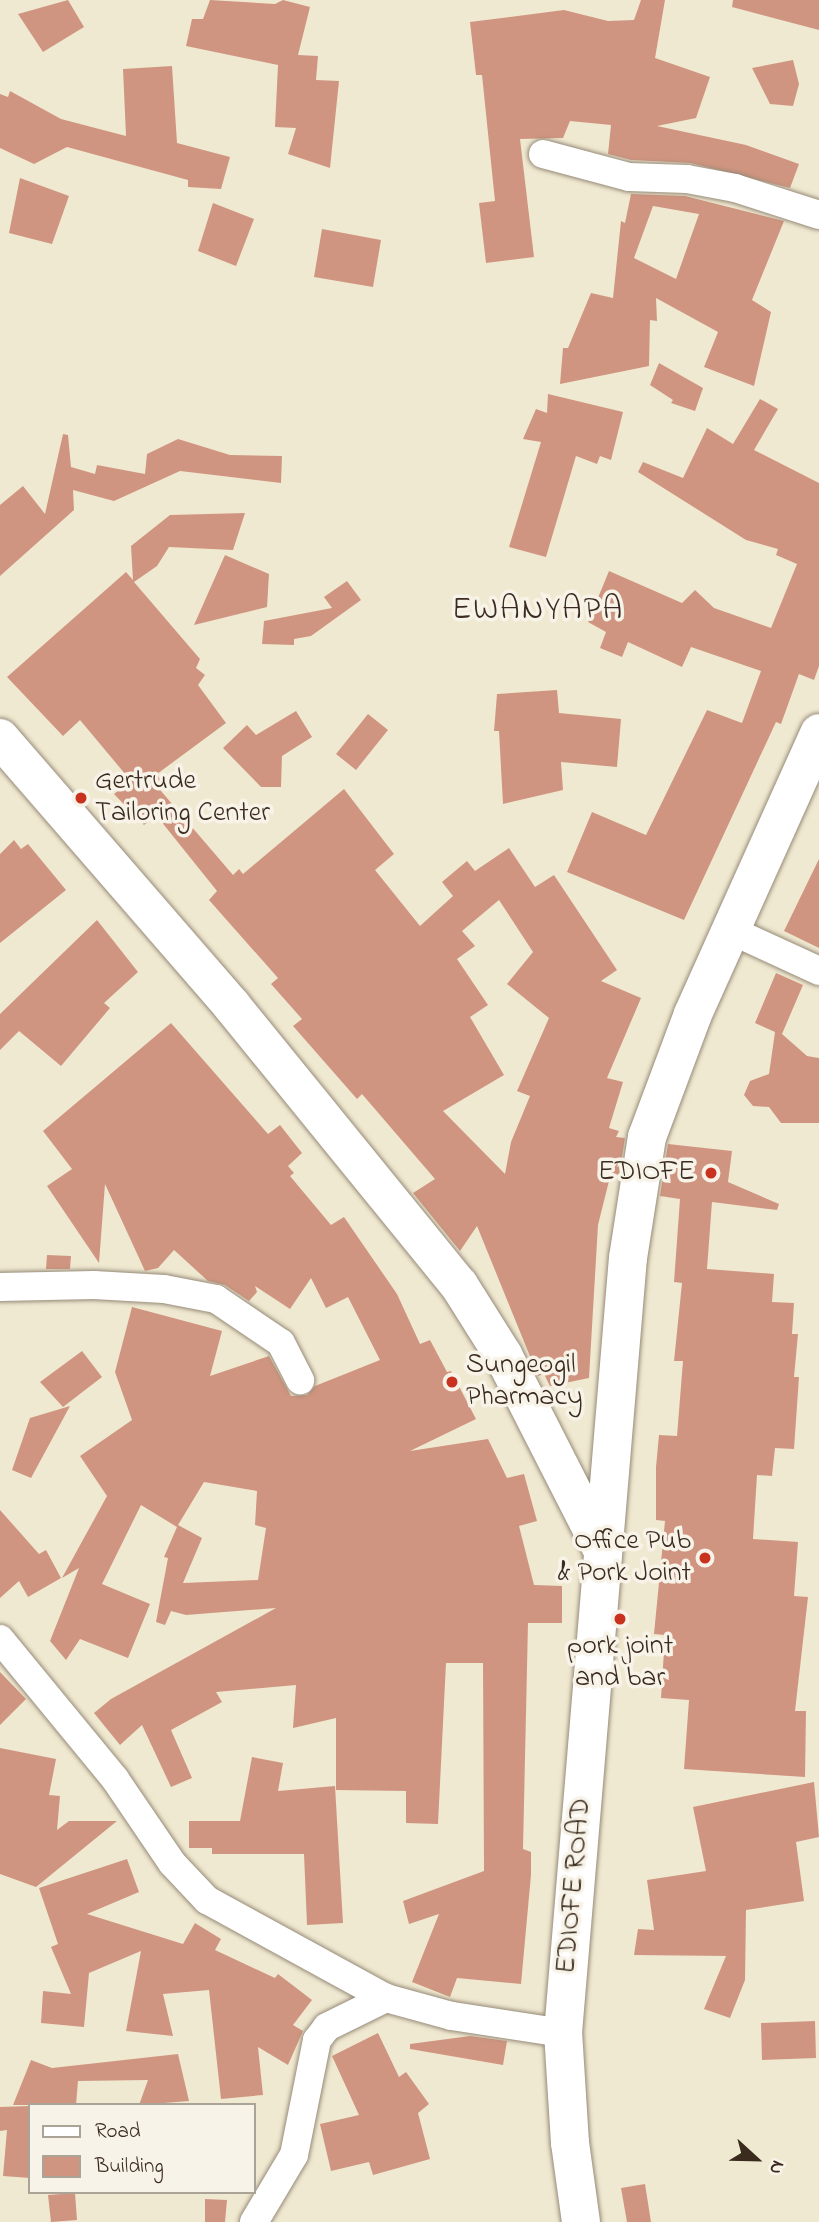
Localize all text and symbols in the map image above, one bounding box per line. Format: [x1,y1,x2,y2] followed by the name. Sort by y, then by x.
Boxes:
[453,592,623,630] district label: EWANYAPA
[95,765,270,831] place label: Gertrude Tailoring Center
[73,790,89,806] marker: Gertrude Tailoring Center
[598,1156,695,1190] place label: EDIOFE
[701,1163,721,1183] marker: EDIOFE
[466,1349,582,1415] place label: Sungeogil Pharmacy
[444,1374,460,1390] marker: Sungeogil Pharmacy
[558,1525,691,1591] place label: Office Pub & Pork Joint
[697,1550,713,1566] marker: Office Pub & Pork Joint
[612,1611,628,1627] marker: pork joint and bar
[567,1630,673,1696] place label: pork joint and bar
[551,1797,599,1975] street label: EDIOFE ROAD
[28,2103,256,2194] legend
[95,2117,141,2147] text: Road
[721,2124,791,2194] north arrow
[95,2152,164,2182] text: Building
[761,2156,791,2178] text: N

